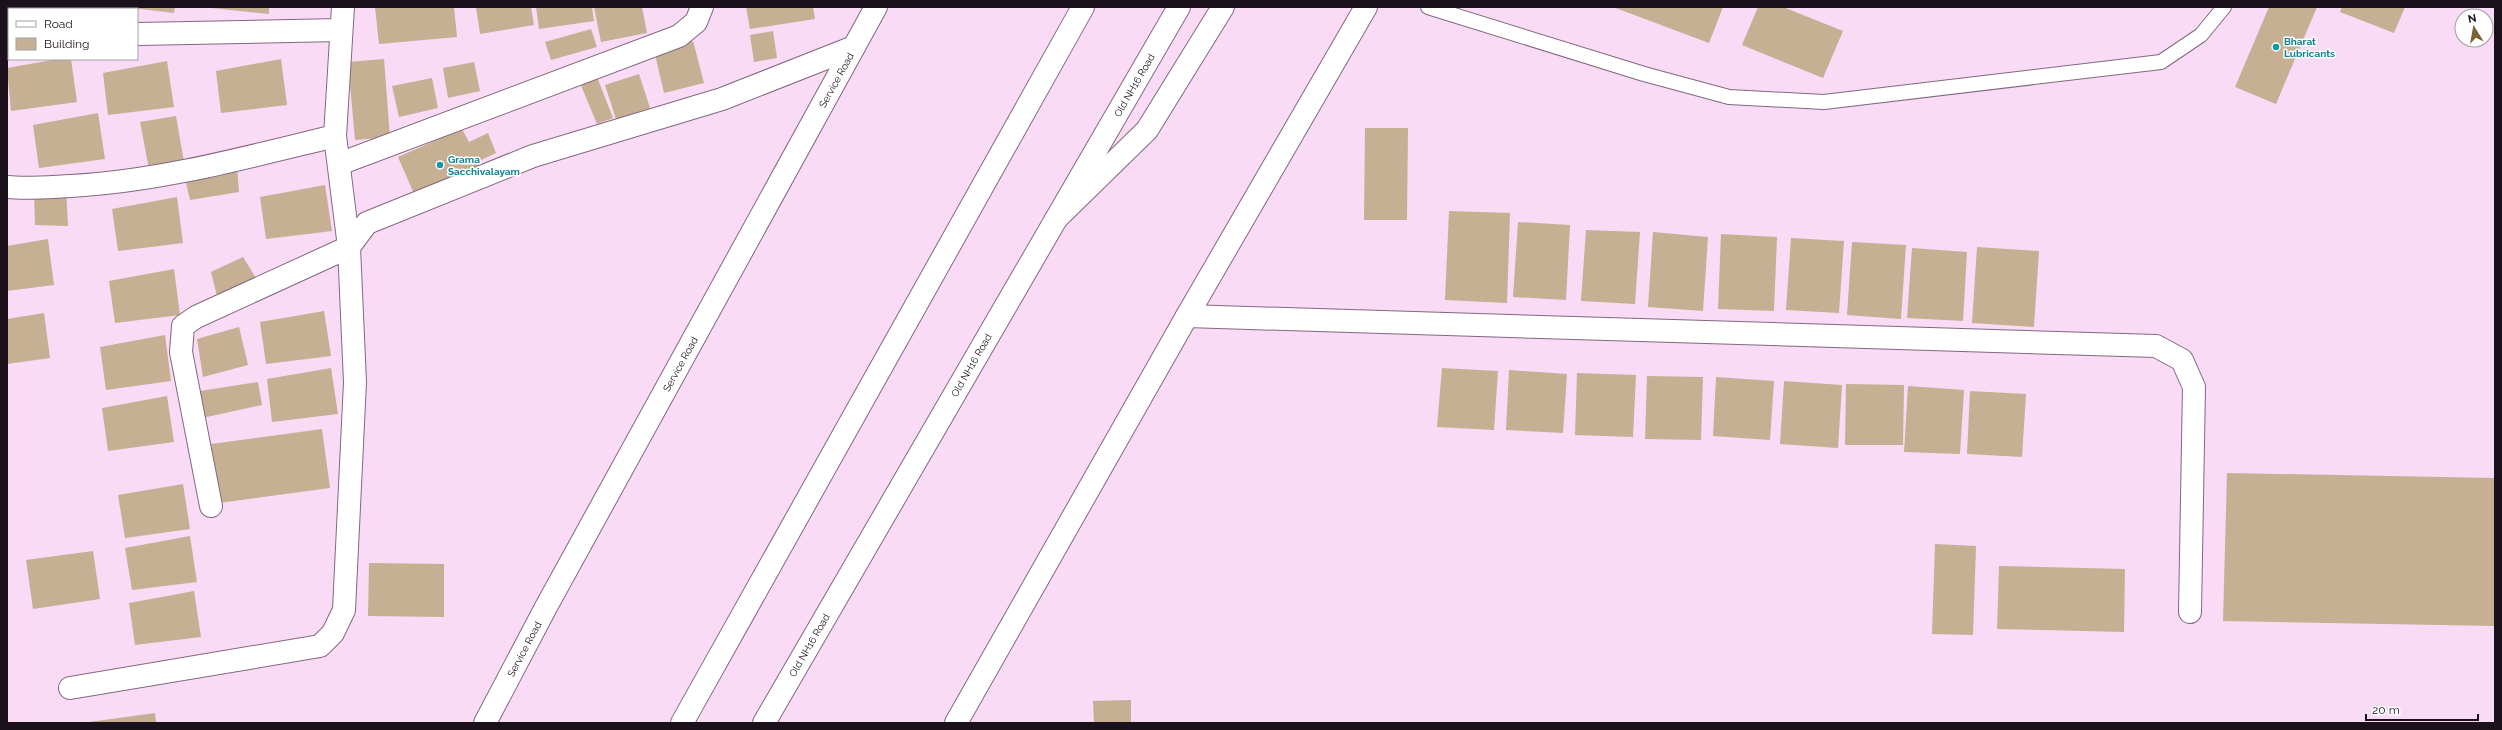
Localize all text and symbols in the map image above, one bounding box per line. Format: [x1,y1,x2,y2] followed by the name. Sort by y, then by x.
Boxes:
[8,8,138,60] legend
[2454,8,2494,48] north arrow
[2467,11,2478,26] text: N
[44,17,73,31] text: Road
[2284,36,2335,59] place label: Bharat Lubricants
[44,37,90,51] text: Building
[2271,42,2281,52] marker: Bharat Lubricants
[817,51,856,110] street label: Service Road
[1112,52,1157,119] street label: Old NH16 Road
[448,154,520,177] place label: Grama Sacchivalayam
[435,160,445,170] marker: Grama Sacchivalayam
[949,332,994,399] street label: Old NH16 Road
[661,335,700,394] street label: Service Road
[787,612,832,679] street label: Old NH16 Road
[505,620,544,679] street label: Service Road
[2366,696,2478,722] scale bar
[2372,703,2400,717] text: 20 m

